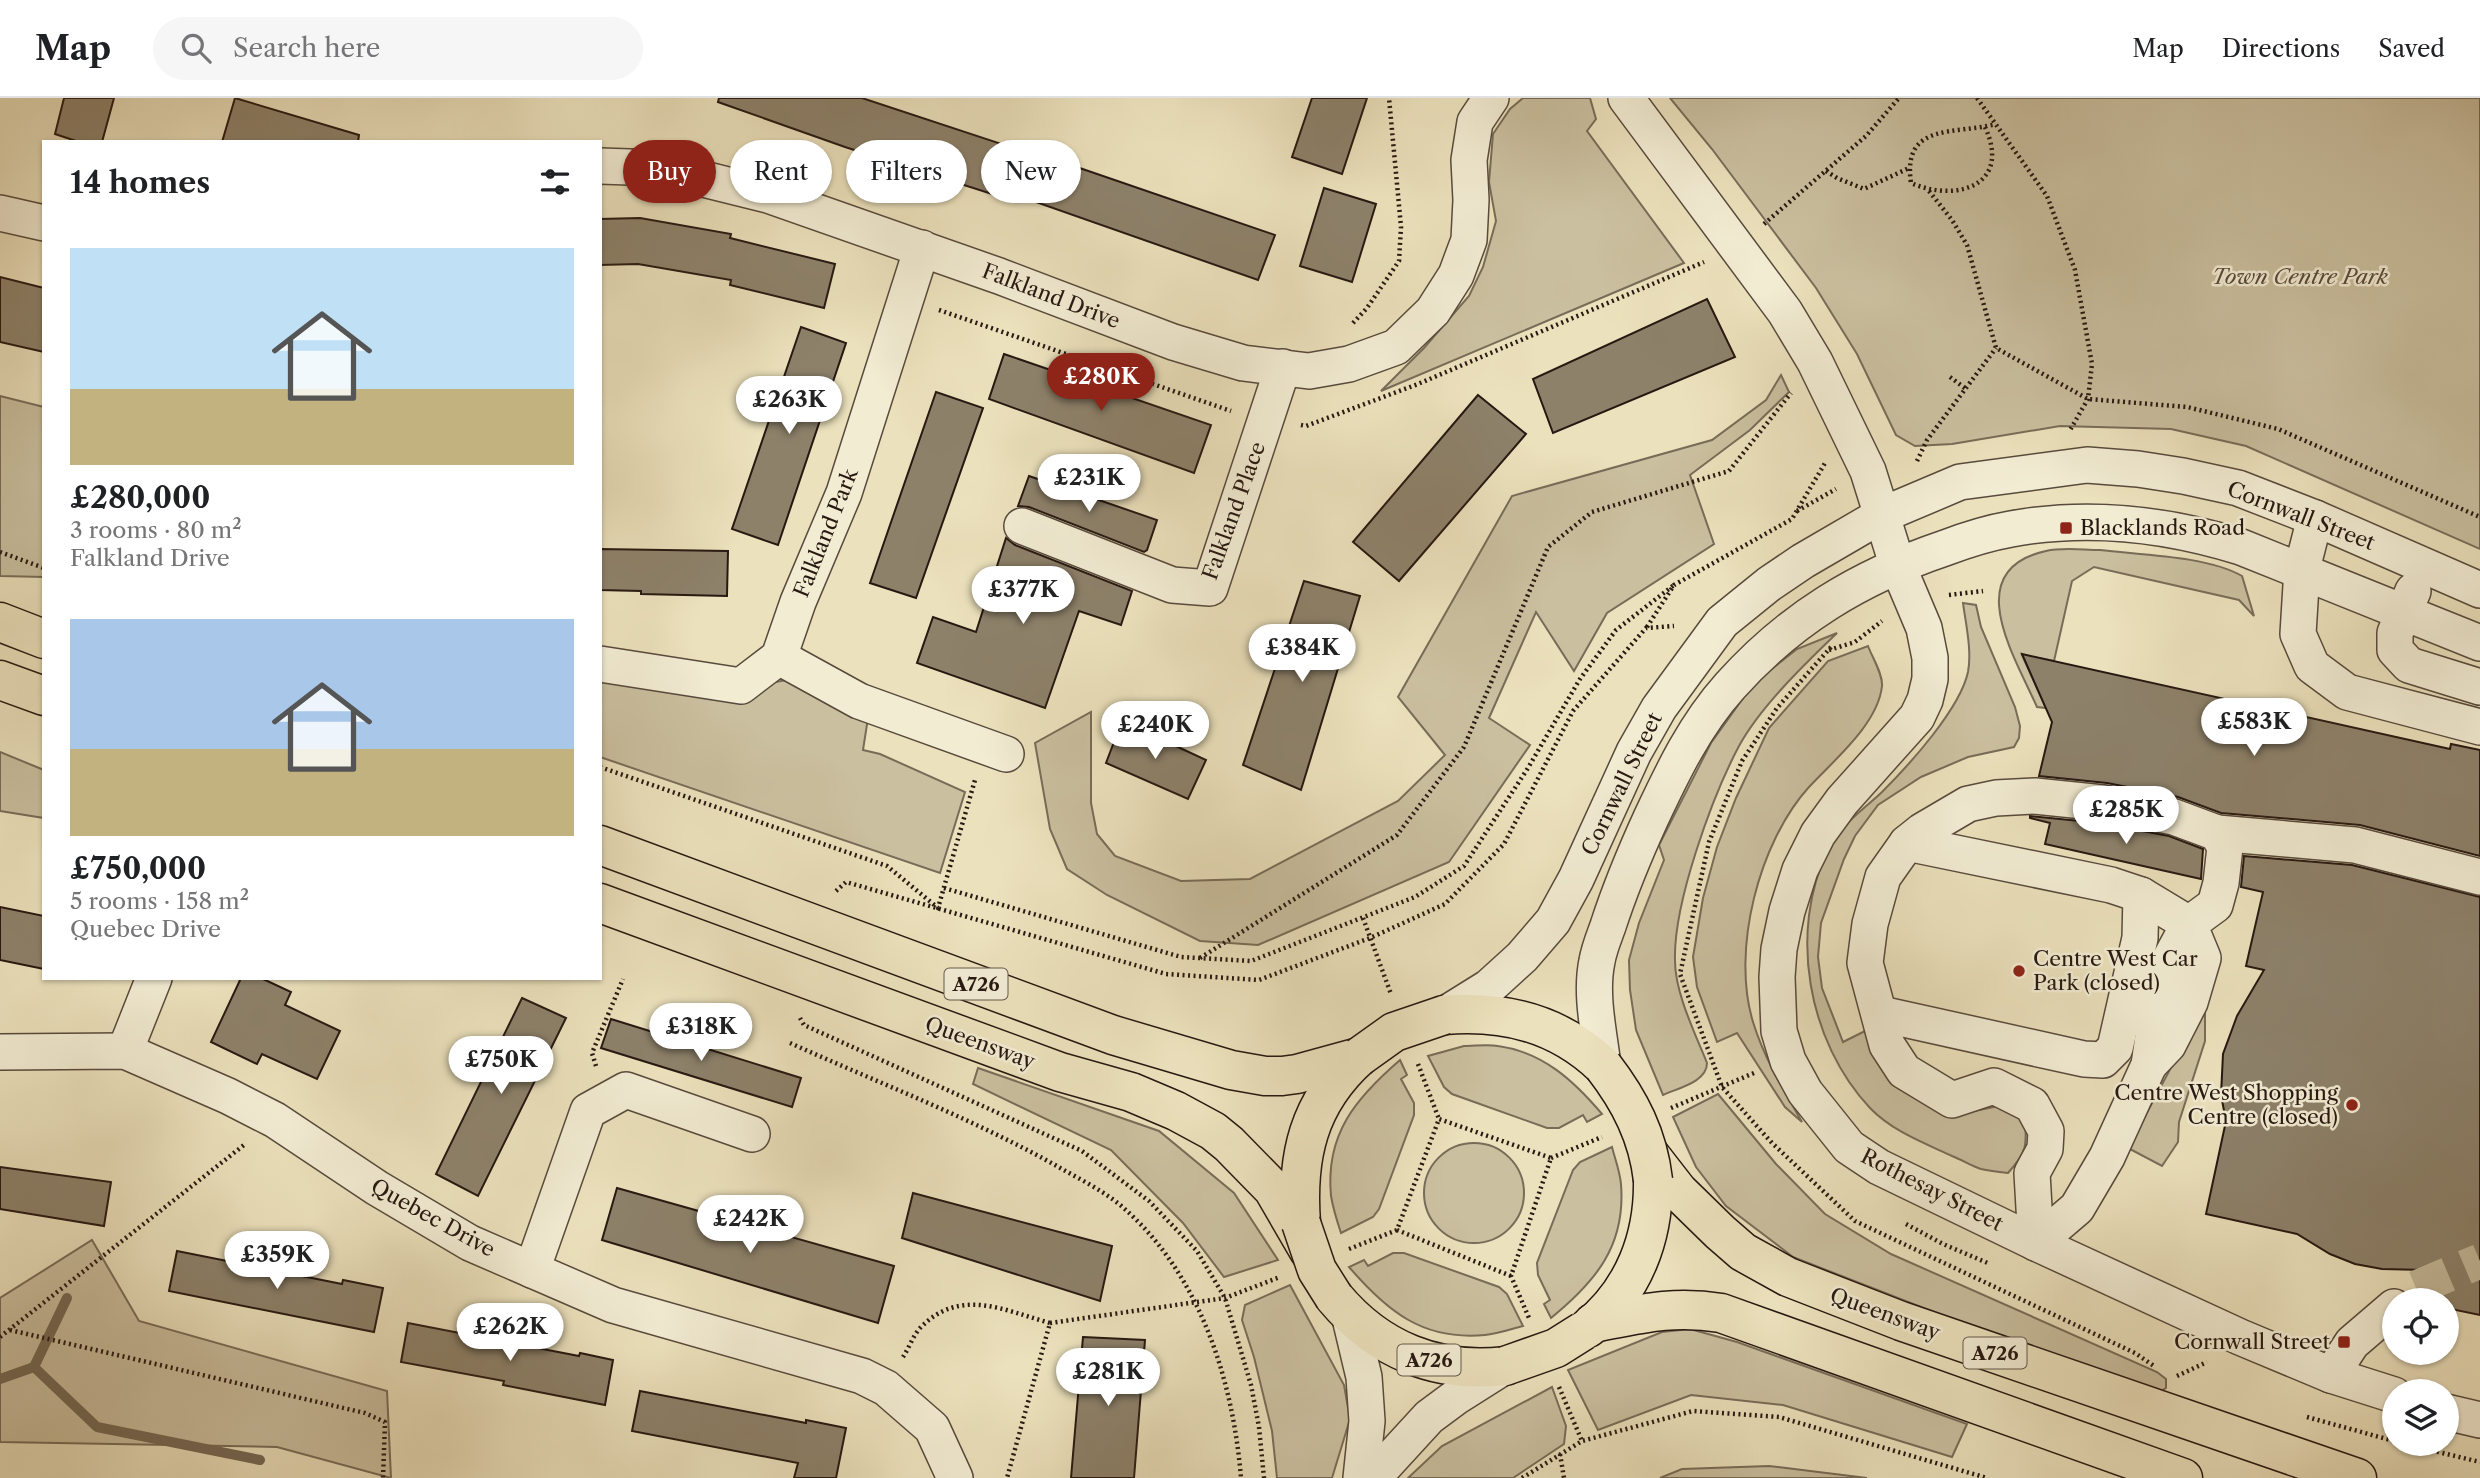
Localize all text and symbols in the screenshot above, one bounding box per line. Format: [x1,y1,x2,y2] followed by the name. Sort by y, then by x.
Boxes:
[153,17,643,80] search box
[35,28,111,69] text: Map
[177,29,215,67] icon: search
[233,32,380,64] text: Search here
[2132,34,2184,63] text: Map
[2222,34,2340,63] text: Directions
[2378,34,2445,63] text: Saved
[623,140,716,203] chip: Buy
[730,140,832,203] chip: Rent
[846,140,967,203] chip: Filters
[981,140,1081,203] chip: New
[536,163,574,201] icon: filters
[70,164,210,201] text: 14 homes
[979,258,1124,333] street label: Falkland Drive
[2212,264,2388,289] park label: Town Centre Park
[259,293,385,419] icon: home
[1052,354,1150,413] pin: £280K
[1063,362,1139,390] text: £280K
[740,376,838,436] pin: £263K
[752,385,826,413] text: £263K
[1197,438,1270,583] street label: Falkland Place
[1040,454,1138,514] pin: £231K
[1054,463,1124,491] text: £231K
[788,464,863,601] street label: Falkland Park
[2224,476,2379,555] street label: Cornwall Street
[70,479,210,516] text: £280,000
[2080,515,2245,540] place label: Blacklands Road
[70,516,242,544] text: 3 rooms · 80 m²
[2058,520,2074,536] marker: Blacklands Road
[70,544,230,572] text: Falkland Drive
[974,566,1072,626] pin: £377K
[988,575,1058,603] text: £377K
[1253,624,1351,684] pin: £384K
[1265,633,1339,661] text: £384K
[259,664,385,790] icon: home
[2205,698,2303,758] pin: £583K
[1106,702,1204,761] pin: £240K
[2217,707,2291,735] text: £583K
[1576,708,1667,859] street label: Cornwall Street
[1117,710,1193,738] text: £240K
[2077,786,2175,846] pin: £285K
[2089,795,2163,823] text: £285K
[70,850,206,887] text: £750,000
[70,887,249,915] text: 5 rooms · 158 m²
[70,915,221,943] text: Quebec Drive
[2033,946,2198,995] place label: Centre West Car Park (closed)
[2011,963,2027,979] marker: Centre West Car Park (closed)
[944,968,1007,1000] road number: A726
[652,1004,750,1063] pin: £318K
[922,1011,1039,1074] street label: Queensway
[665,1012,737,1040] text: £318K
[452,1037,550,1096] pin: £750K
[465,1045,537,1073] text: £750K
[2114,1080,2339,1129] place label: Centre West Shopping Centre (closed)
[2344,1097,2360,1113] marker: Centre West Shopping Centre (closed)
[1857,1143,2008,1236] street label: Rothesay Street
[367,1173,500,1262] street label: Quebec Drive
[701,1196,799,1255] pin: £242K
[713,1204,787,1232] text: £242K
[228,1232,326,1291] pin: £359K
[240,1240,314,1268] text: £359K
[1827,1282,1944,1345] street label: Queensway
[2382,1288,2459,1456] map controls
[2382,1288,2459,1365] button: locate
[461,1304,559,1363] pin: £262K
[473,1312,547,1340] text: £262K
[2174,1329,2331,1354] place label: Cornwall Street
[2336,1334,2352,1350] marker: Cornwall Street
[1964,1338,2026,1368] road number: A726
[1398,1344,1460,1376] road number: A726
[1059,1348,1157,1408] pin: £281K
[1072,1357,1144,1385] text: £281K
[2382,1379,2459,1456] button: layers

